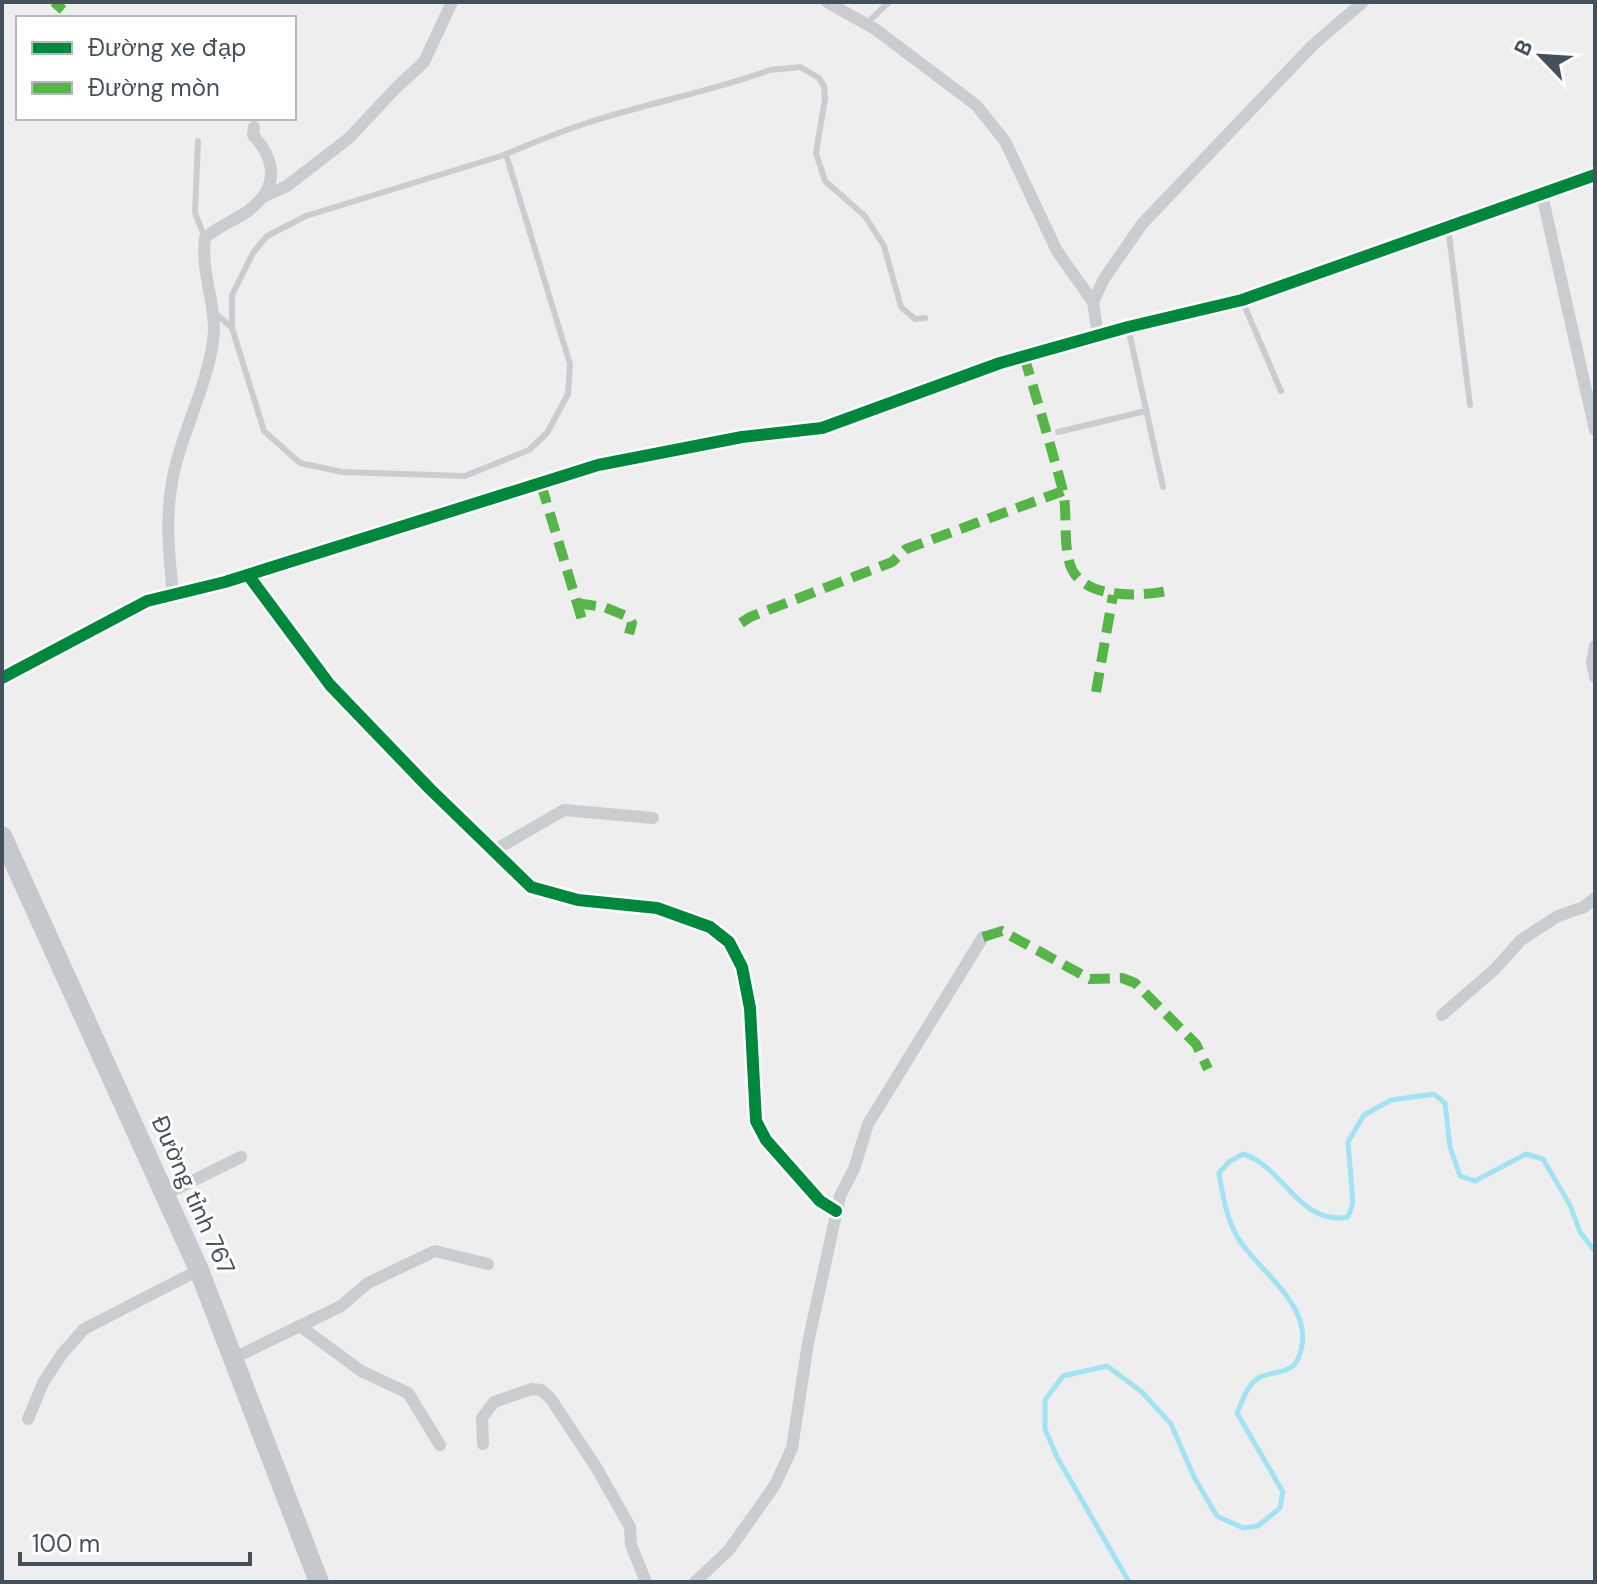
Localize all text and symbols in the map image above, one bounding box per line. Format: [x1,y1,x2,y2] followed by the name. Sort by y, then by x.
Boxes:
[16,16,296,120] legend
[1501,16,1581,96] north arrow
[88,32,246,63] text: Đường xe đạp
[1507,35,1539,60] text: B
[88,72,220,103] text: Đường mòn
[145,1111,242,1279] street label: Đường tỉnh 767
[20,1516,250,1566] scale bar
[32,1528,100,1559] text: 100 m

